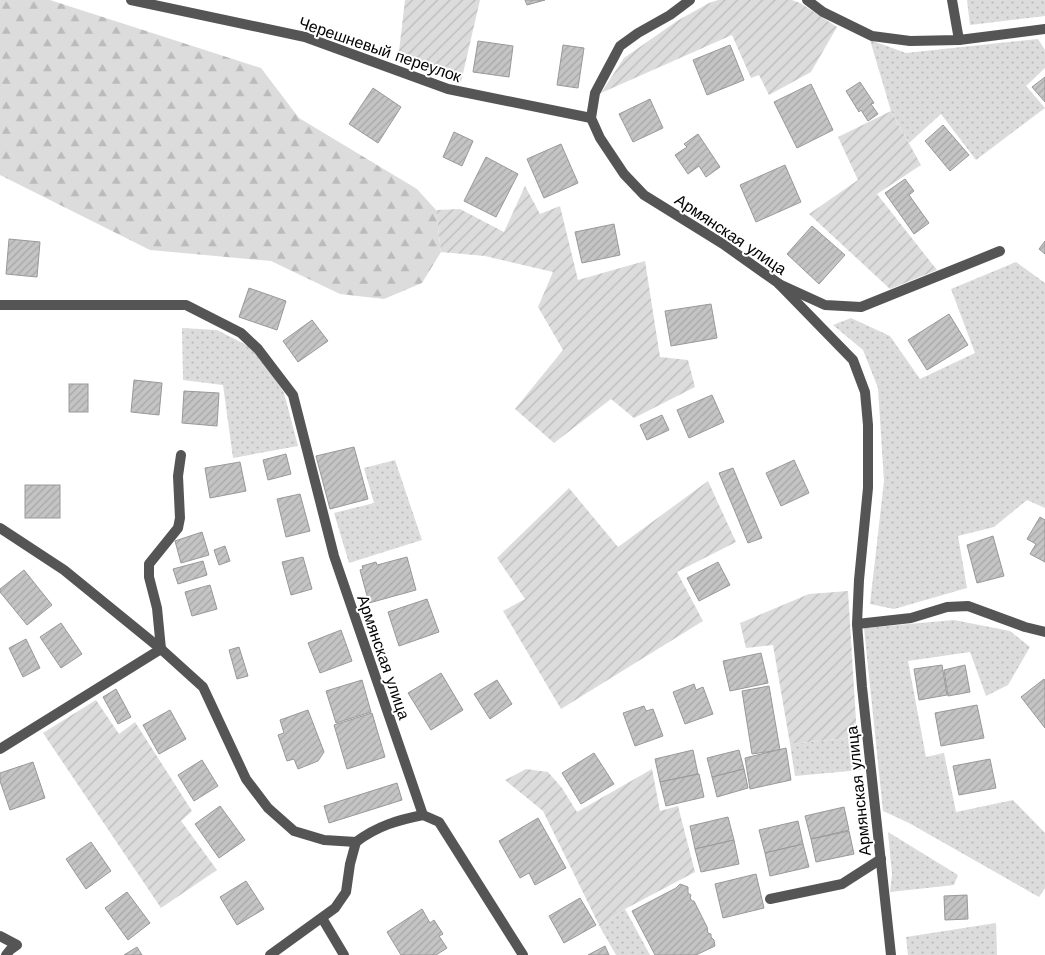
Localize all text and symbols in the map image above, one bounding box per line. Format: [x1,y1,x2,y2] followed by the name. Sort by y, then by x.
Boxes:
[296,13,465,87] street label: Черешневый переулок
[671,190,790,279] street label: Армянская улица
[353,592,414,722] street label: Армянская улица
[842,725,875,857] street label: Армянская улица

